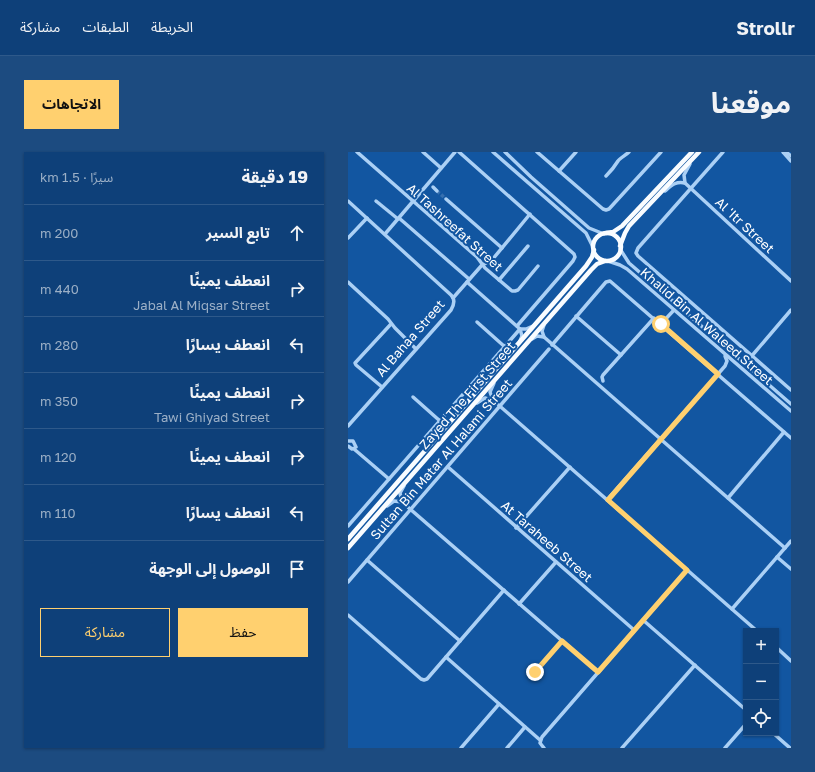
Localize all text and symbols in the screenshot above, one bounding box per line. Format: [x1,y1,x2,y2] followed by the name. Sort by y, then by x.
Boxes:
[736,16,795,39] text: Strollr
[20,18,60,35] text: مشاركة
[82,18,129,35] text: الطبقات
[151,18,193,35] text: الخريطة
[24,80,119,129] button: الاتجاهات
[711,86,791,119] text: موقعنا
[241,166,308,187] text: 19 دقيقة
[40,169,113,185] text: سيرًا · 1.5 km
[404,180,506,274] street label: Al Tashreefat Street
[712,194,778,256] street label: Al 'Itr Street
[286,222,308,244] icon: ahead
[206,223,270,241] text: تابع السير
[40,225,78,241] text: 200 m
[637,264,777,388] street label: Khalid Bin Al Waleed Street
[190,271,270,289] text: انعطف يمينًا
[286,278,308,300] icon: right
[40,281,79,297] text: 440 m
[372,296,448,380] street label: Al Bahaa Street
[133,297,270,313] text: Jabal Al Miqsar Street
[652,315,670,333] route start
[286,334,308,356] icon: left
[186,335,270,353] text: انعطف يسارًا
[40,337,78,353] text: 280 m
[416,338,518,452] street label: Zayed The First Street
[367,375,515,543] street label: Sultan Bin Matar Al Halami Street
[190,383,270,401] text: انعطف يمينًا
[286,390,308,412] icon: right
[40,393,78,409] text: 350 m
[154,409,270,425] text: Tawi Ghiyad Street
[286,446,308,468] icon: right
[190,447,270,465] text: انعطف يمينًا
[40,449,77,465] text: 120 m
[498,497,596,585] street label: At Taraheeb Street
[286,502,308,524] icon: left
[186,503,270,521] text: انعطف يسارًا
[40,505,75,521] text: 110 m
[286,558,308,580] icon: arrive
[149,559,270,577] text: الوصول إلى الوجهة
[40,608,170,657] button: مشاركة
[178,608,308,657] button: حفظ
[743,628,779,736] map controls
[743,628,779,664] button: +
[526,663,544,681] route end
[743,664,779,700] button: −
[743,700,779,736] button: locate

